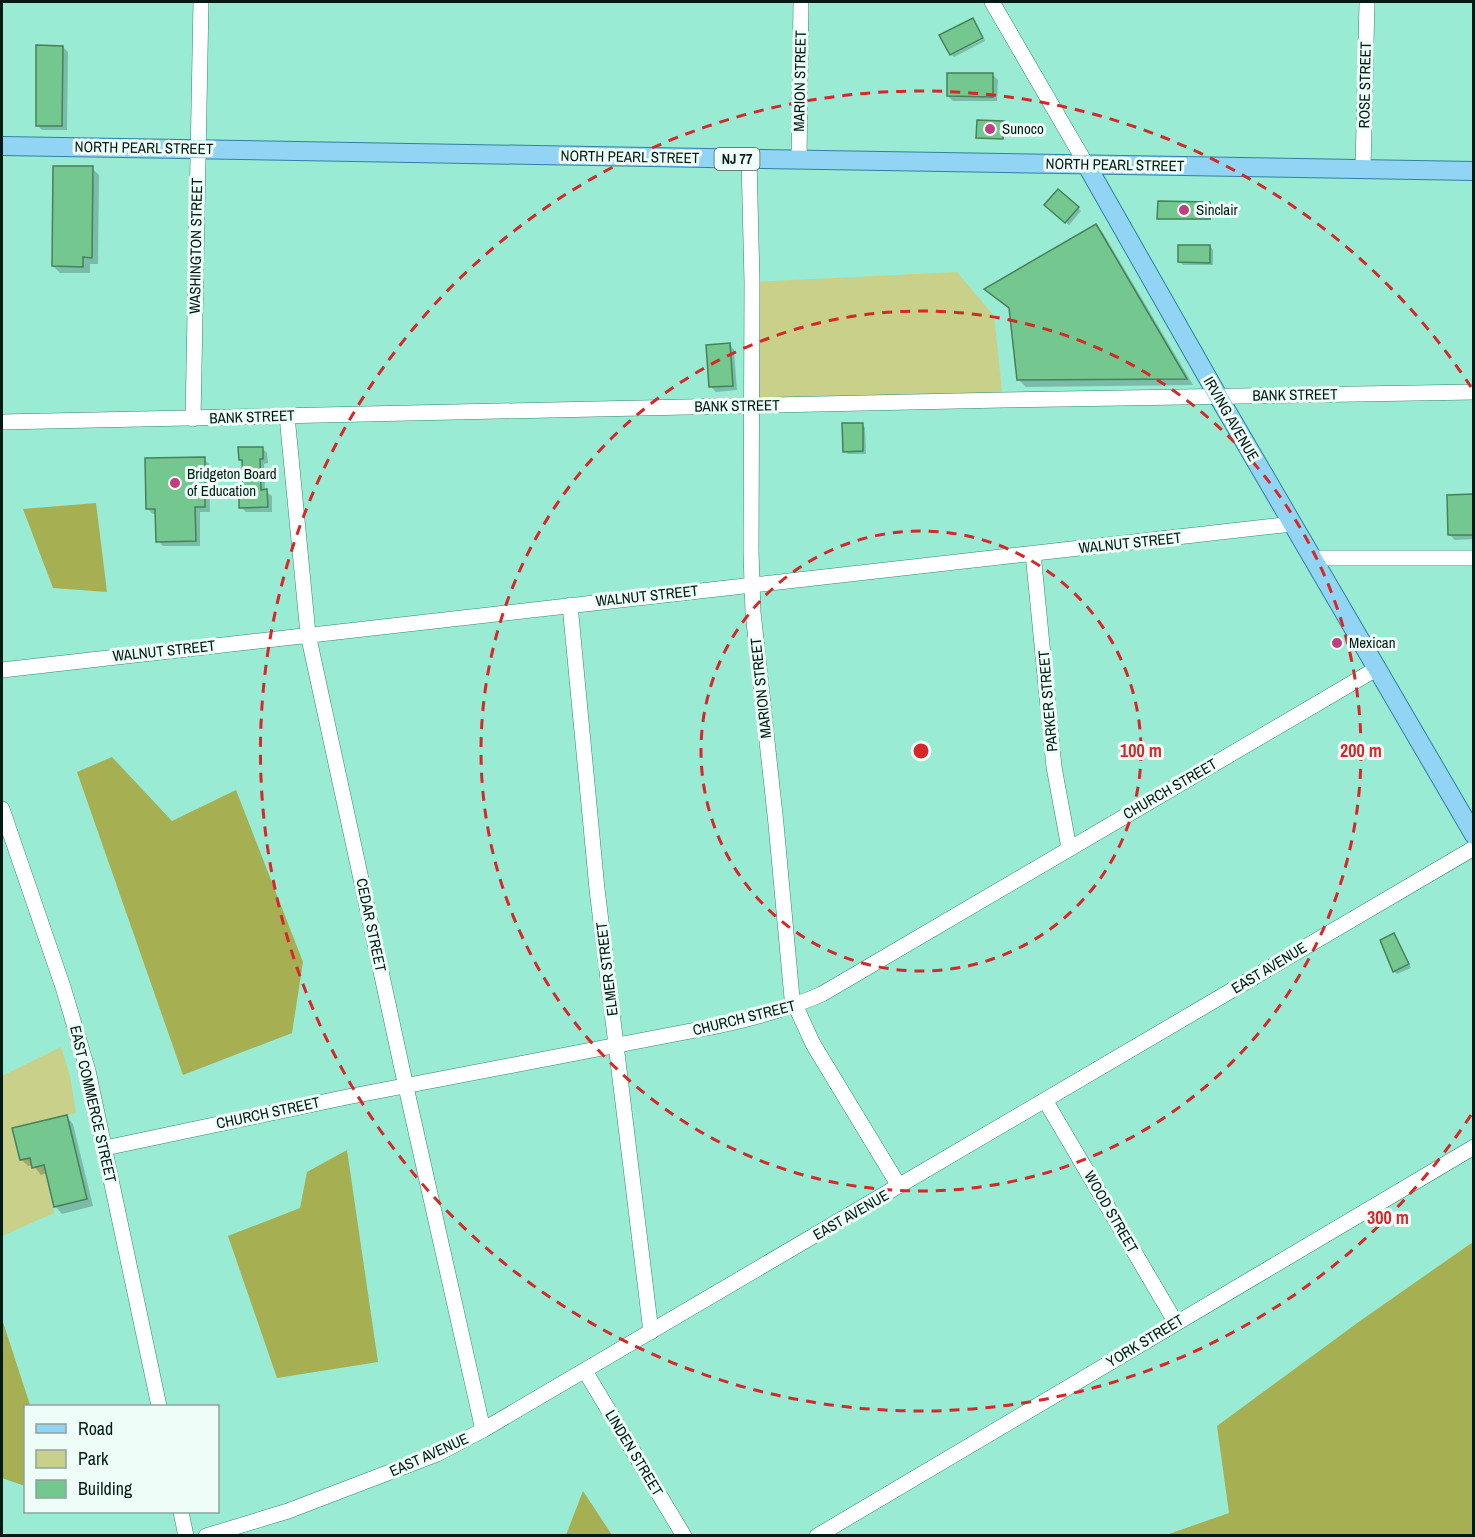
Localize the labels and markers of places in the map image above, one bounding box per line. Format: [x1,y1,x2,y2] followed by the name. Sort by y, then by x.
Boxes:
[1002,118,1044,139] place label: Sunoco
[983,122,997,136] marker: Sunoco
[1196,199,1238,220] place label: Sinclair
[1177,203,1191,217] marker: Sinclair
[187,463,277,501] place label: Bridgeton Board of Education
[168,476,182,490] marker: Bridgeton Board of Education
[1349,632,1396,653] place label: Mexican
[1330,636,1344,650] marker: Mexican
[911,741,931,761] centre of rings

